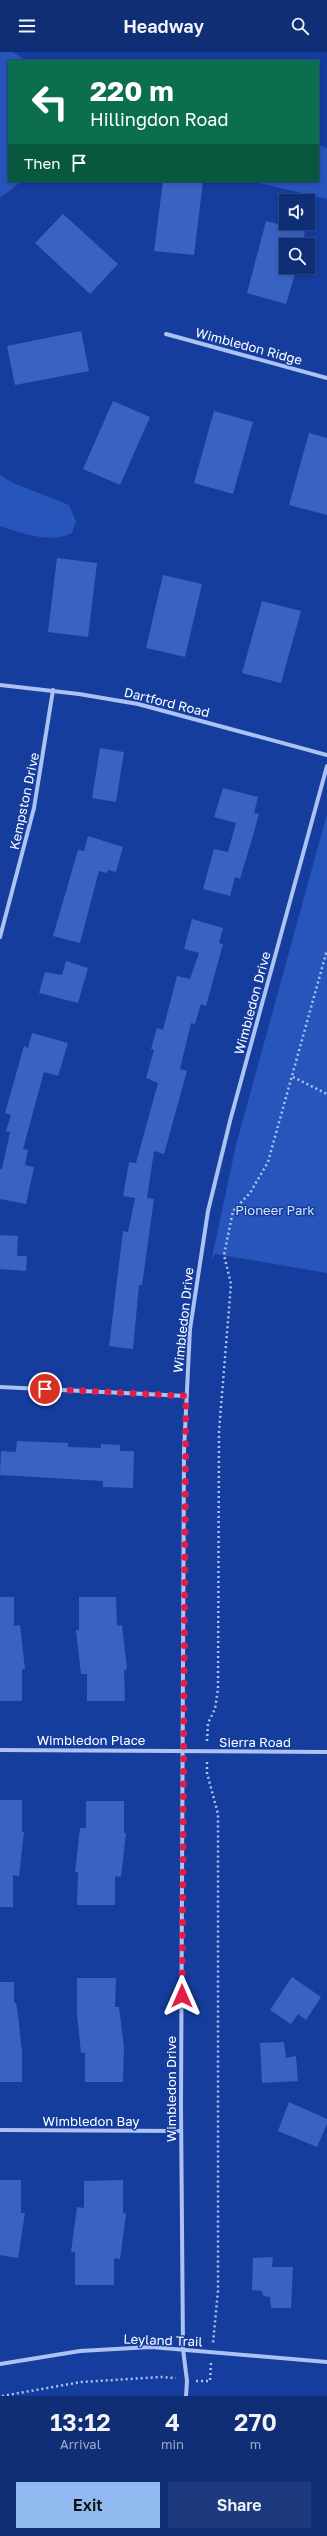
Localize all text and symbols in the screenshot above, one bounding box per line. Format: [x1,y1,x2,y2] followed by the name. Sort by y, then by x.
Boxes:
[16,15,38,37] icon: menu
[123,15,204,37] text: Headway
[289,15,311,37] icon: search
[90,74,174,107] text: 220 m
[24,76,76,128] icon: left
[90,108,229,130] text: Hillingdon Road
[68,152,90,174] icon: arrive
[24,154,60,172] text: Then
[279,194,315,274] map controls
[279,194,315,230] button: sound
[279,238,315,274] button: search
[194,324,304,368] street label: Wimbledon Ridge
[123,684,211,720] street label: Dartford Road
[6,751,42,851] street label: Kempston Drive
[231,950,273,1056] street label: Wimbledon Drive
[235,1202,315,1218] park label: Pioneer Park
[169,1266,197,1374] street label: Wimbledon Drive
[28,1372,62,1406] pin
[34,1378,56,1400] icon: arrive
[37,1732,145,1748] street label: Wimbledon Place
[219,1734,291,1750] street label: Sierra Road
[161,1975,203,2017] position arrow
[163,2036,179,2142] street label: Wimbledon Drive
[42,2113,140,2129] street label: Wimbledon Bay
[123,2331,203,2349] street label: Leyland Trail
[50,2407,111,2436] text: 13:12
[165,2407,180,2436] text: 4
[234,2407,277,2436] text: 270
[60,2436,101,2452] text: Arrival
[161,2436,184,2452] text: min
[250,2436,261,2452] text: m
[16,2482,160,2528] button: Exit
[168,2482,311,2528] button: Share

